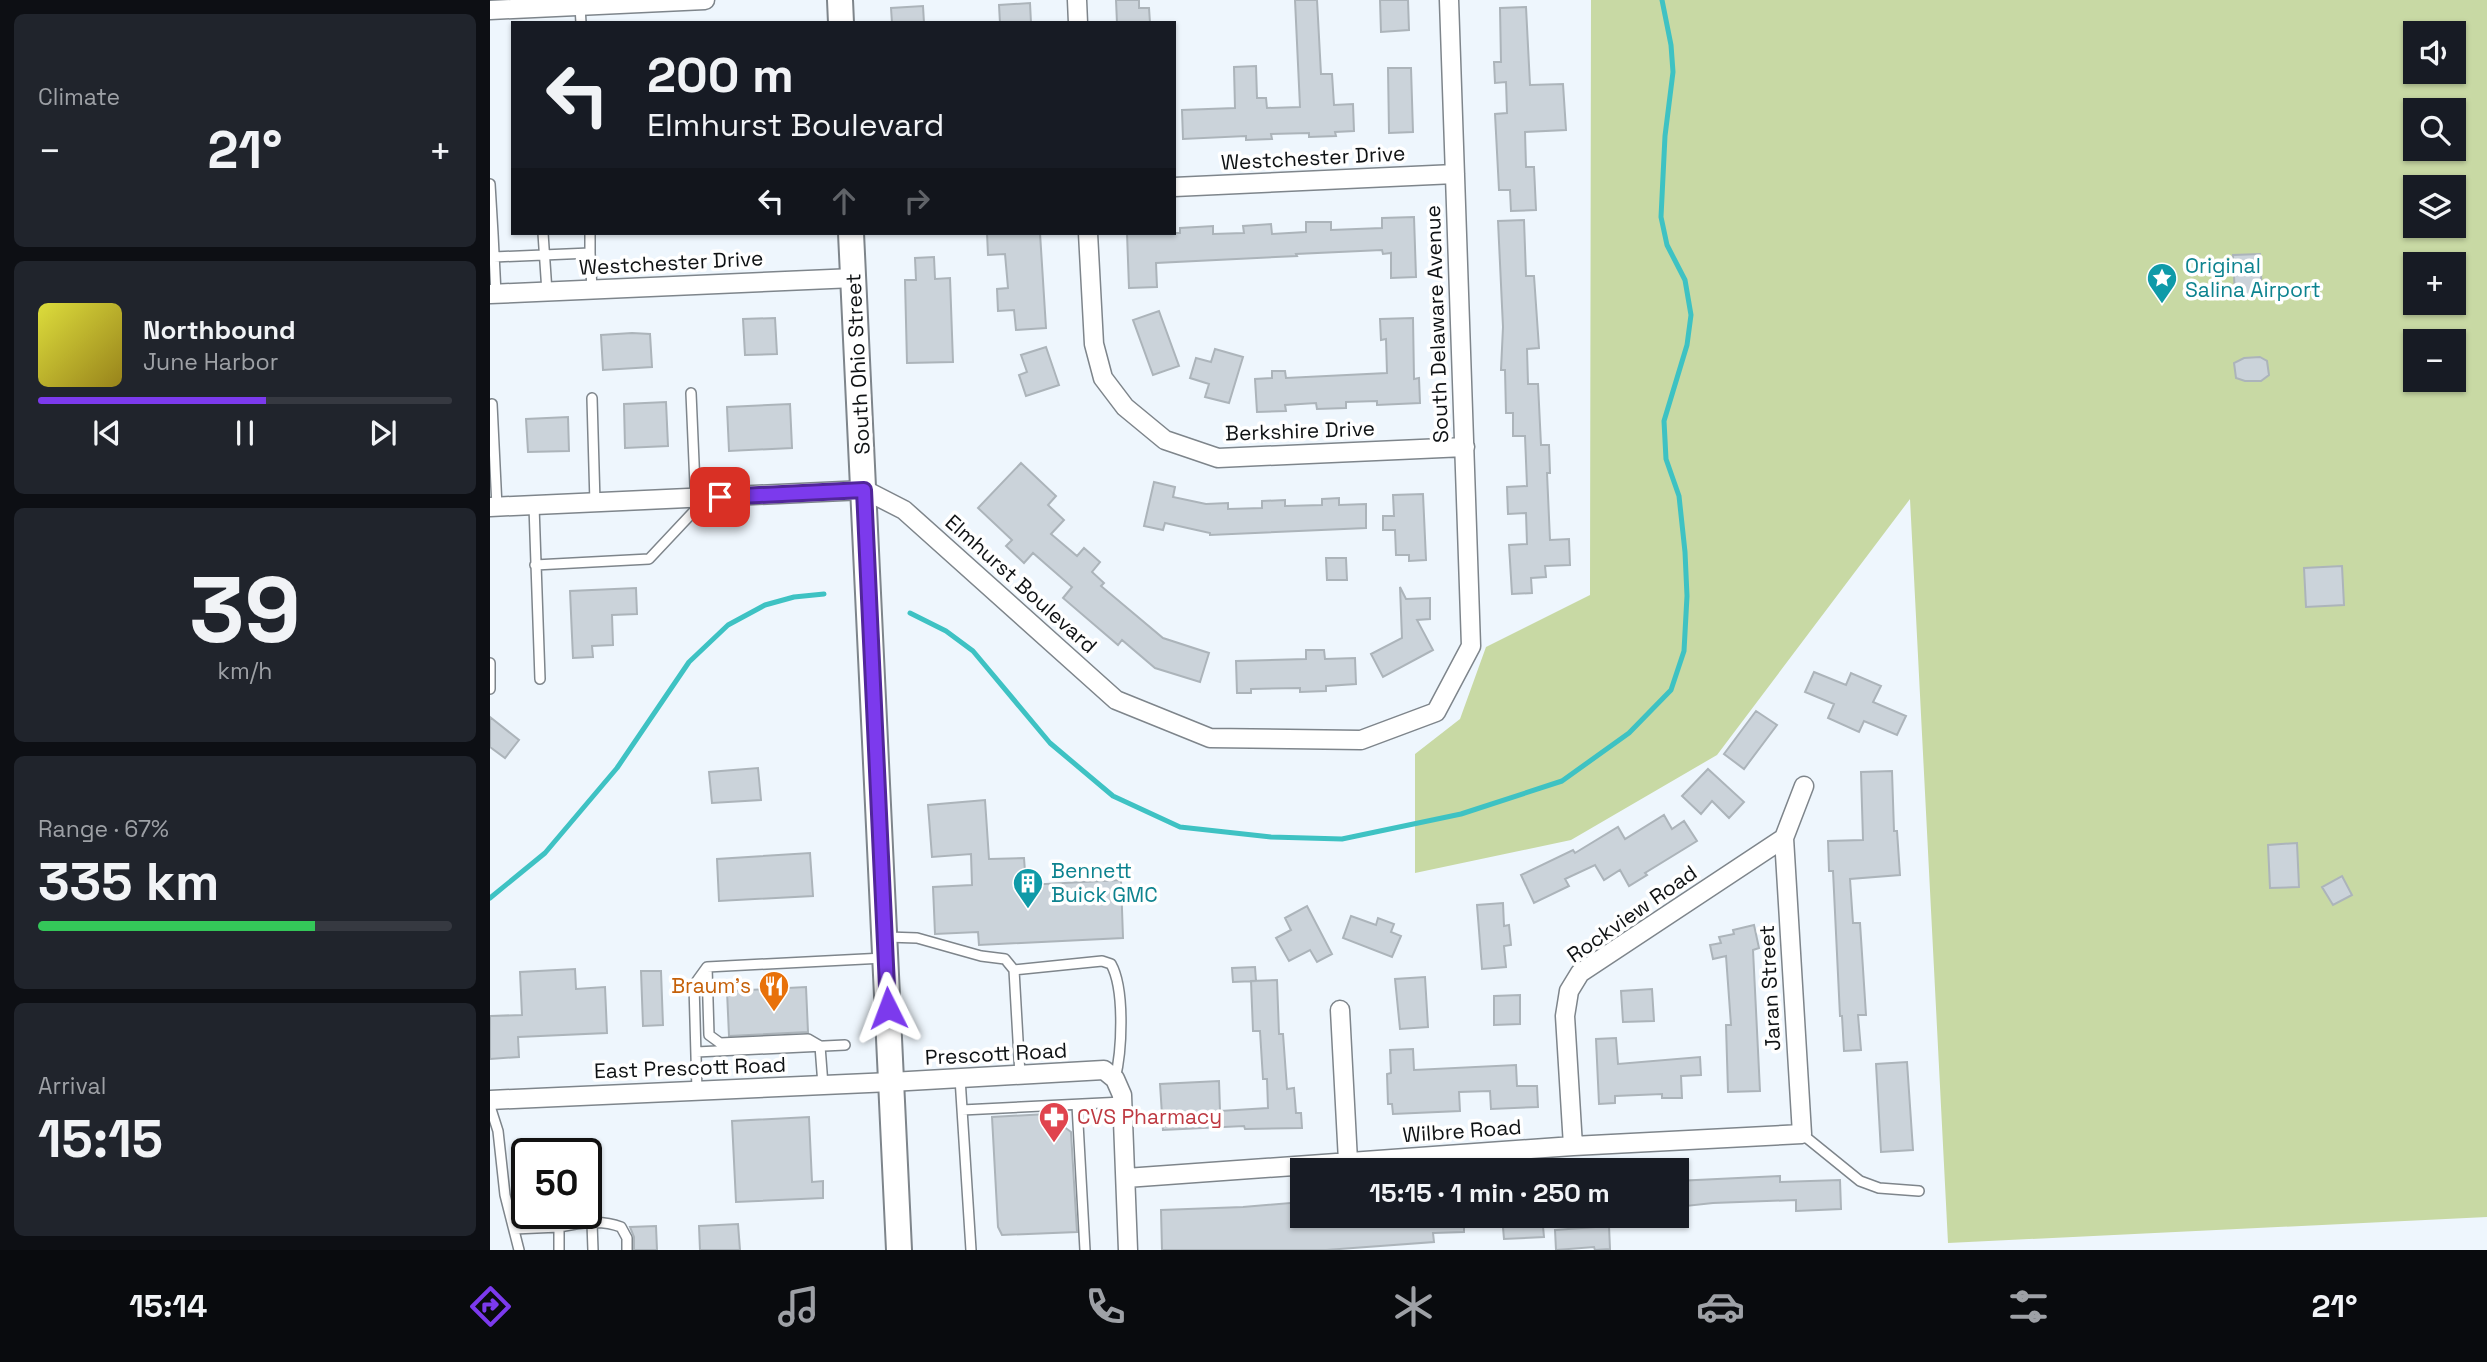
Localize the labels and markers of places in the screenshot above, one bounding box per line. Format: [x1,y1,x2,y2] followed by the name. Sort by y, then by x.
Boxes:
[2185,252,2321,303] place label: Original Salina Airport
[2145,261,2179,305] place icon: Original Salina Airport
[690,467,750,527] pin
[1051,857,1158,908] place label: Bennett Buick GMC
[1011,866,1045,910] building icon: Bennett Buick GMC
[757,969,791,1013] restaurant icon: Braum's
[671,972,751,999] place label: Braum's
[1037,1100,1071,1144] pharmacy icon: CVS Pharmacy
[1077,1103,1222,1130] place label: CVS Pharmacy

